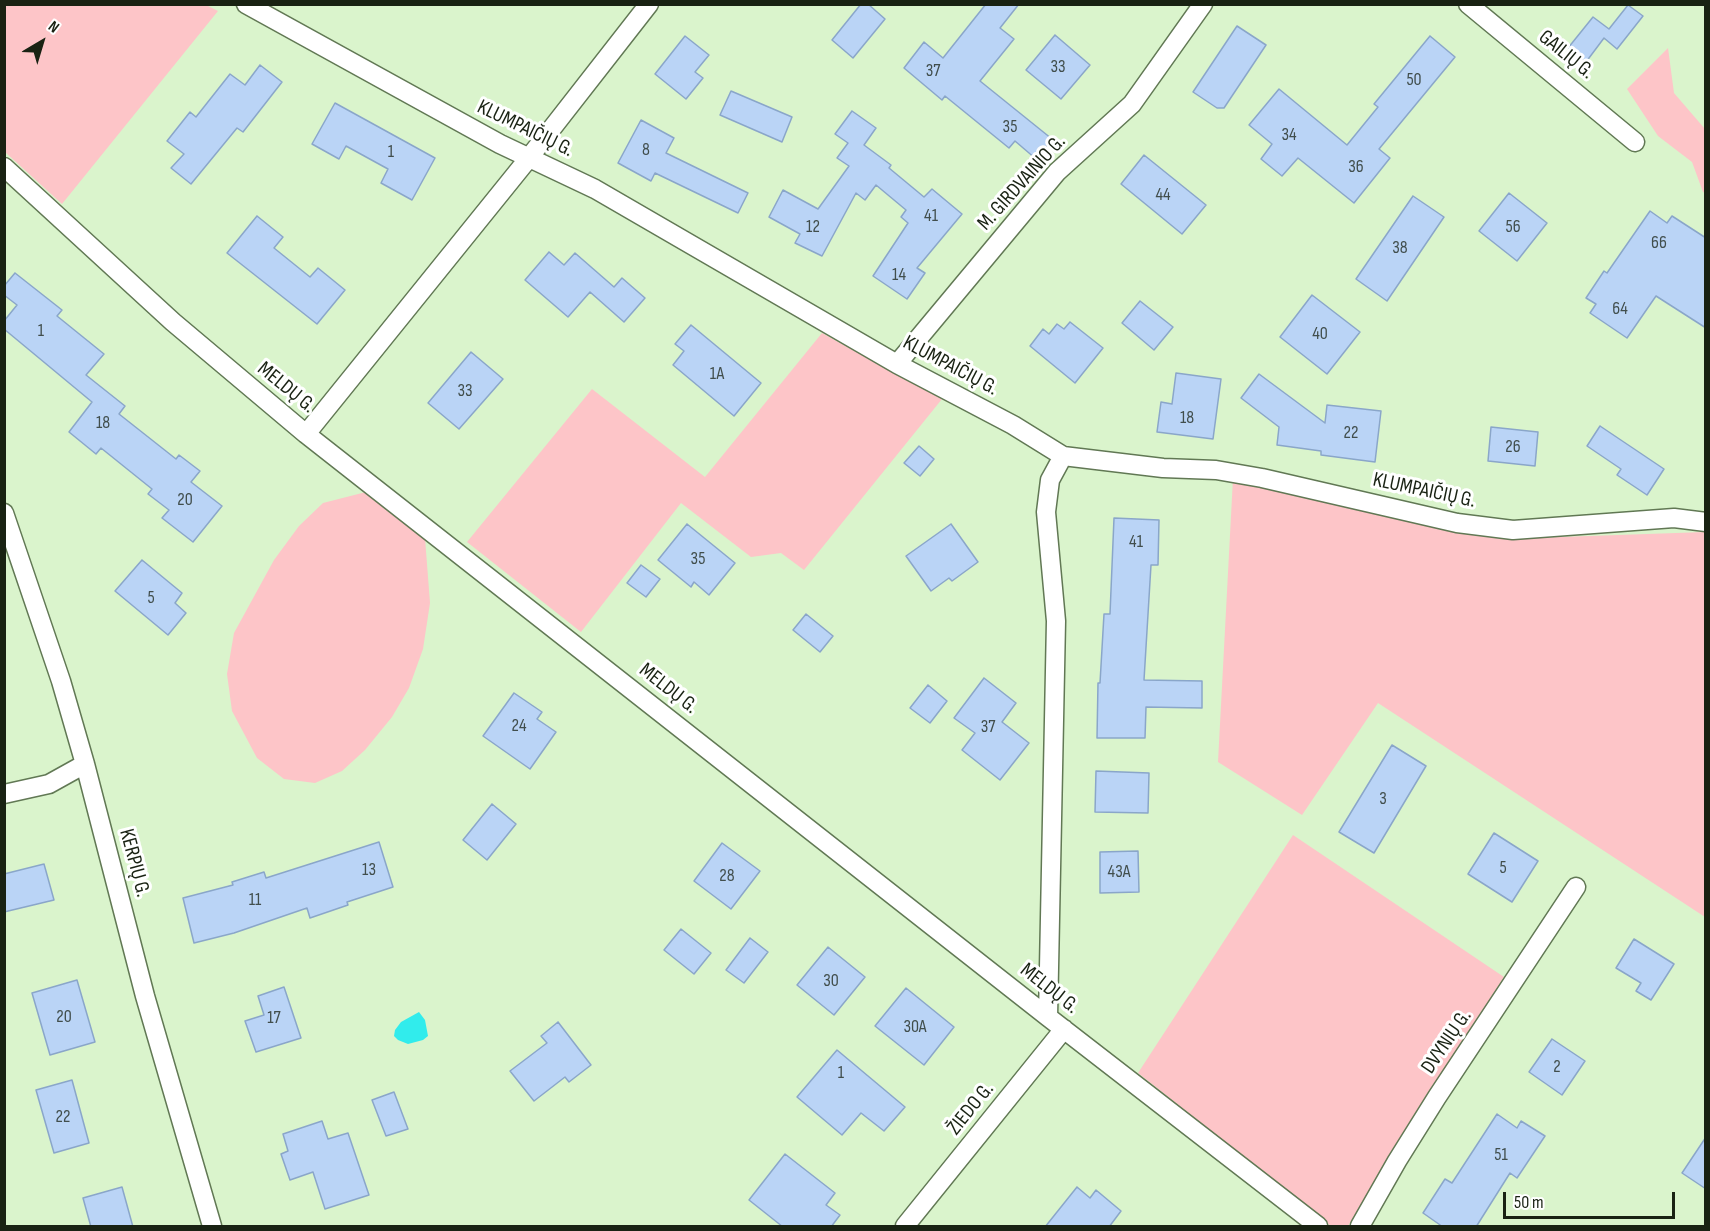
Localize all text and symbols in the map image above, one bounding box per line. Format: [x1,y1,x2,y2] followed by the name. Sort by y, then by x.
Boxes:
[12,12,72,72] north arrow
[44,17,63,38] text: N
[1533,25,1599,85] street label: GAILIŲ G.
[1050,56,1066,78] house number: 33
[926,60,940,82] house number: 37
[1406,69,1422,91] house number: 50
[473,95,577,163] street label: KLUMPAIČIŲ G.
[1003,116,1017,138] house number: 35
[1281,124,1297,146] house number: 34
[973,130,1071,236] street label: M. GIRDVAINIO G.
[642,139,650,161] house number: 8
[388,141,394,163] house number: 1
[1348,156,1364,178] house number: 36
[1155,184,1171,206] house number: 44
[924,205,938,227] house number: 41
[806,216,820,238] house number: 12
[1505,216,1521,238] house number: 56
[1651,232,1667,254] house number: 66
[1392,237,1408,259] house number: 38
[892,264,906,286] house number: 14
[1612,298,1628,320] house number: 64
[38,320,44,342] house number: 1
[1312,323,1328,345] house number: 40
[898,330,1002,402] street label: KLUMPAIČIŲ G.
[252,357,320,419] street label: MELDŲ G.
[710,363,724,385] house number: 1A
[457,380,473,402] house number: 33
[1180,407,1194,429] house number: 18
[96,412,110,434] house number: 18
[1344,422,1358,444] house number: 22
[1505,436,1521,458] house number: 26
[1371,468,1477,514] street label: KLUMPAIČIŲ G.
[177,489,193,511] house number: 20
[1129,531,1143,553] house number: 41
[691,548,705,570] house number: 35
[147,587,155,609] house number: 5
[634,658,702,720] street label: MELDŲ G.
[512,715,526,737] house number: 24
[981,716,995,738] house number: 37
[1379,788,1387,810] house number: 3
[113,826,155,900] street label: KERPIŲ G.
[1499,857,1507,879] house number: 5
[362,859,376,881] house number: 13
[1108,861,1130,883] house number: 43A
[719,865,735,887] house number: 28
[249,889,261,911] house number: 11
[1015,958,1083,1020] street label: MELDŲ G.
[823,970,839,992] house number: 30
[1417,1005,1477,1079] street label: DVYNIŲ G.
[56,1006,72,1028] house number: 20
[267,1007,281,1029] house number: 17
[903,1016,927,1038] house number: 30A
[1553,1056,1561,1078] house number: 2
[838,1062,844,1084] house number: 1
[942,1078,1000,1140] street label: ŽIEDO G.
[56,1106,70,1128] house number: 22
[1494,1144,1508,1166] house number: 51
[1506,1180,1678,1218] scale bar
[1514,1192,1544,1213] text: 50 m

